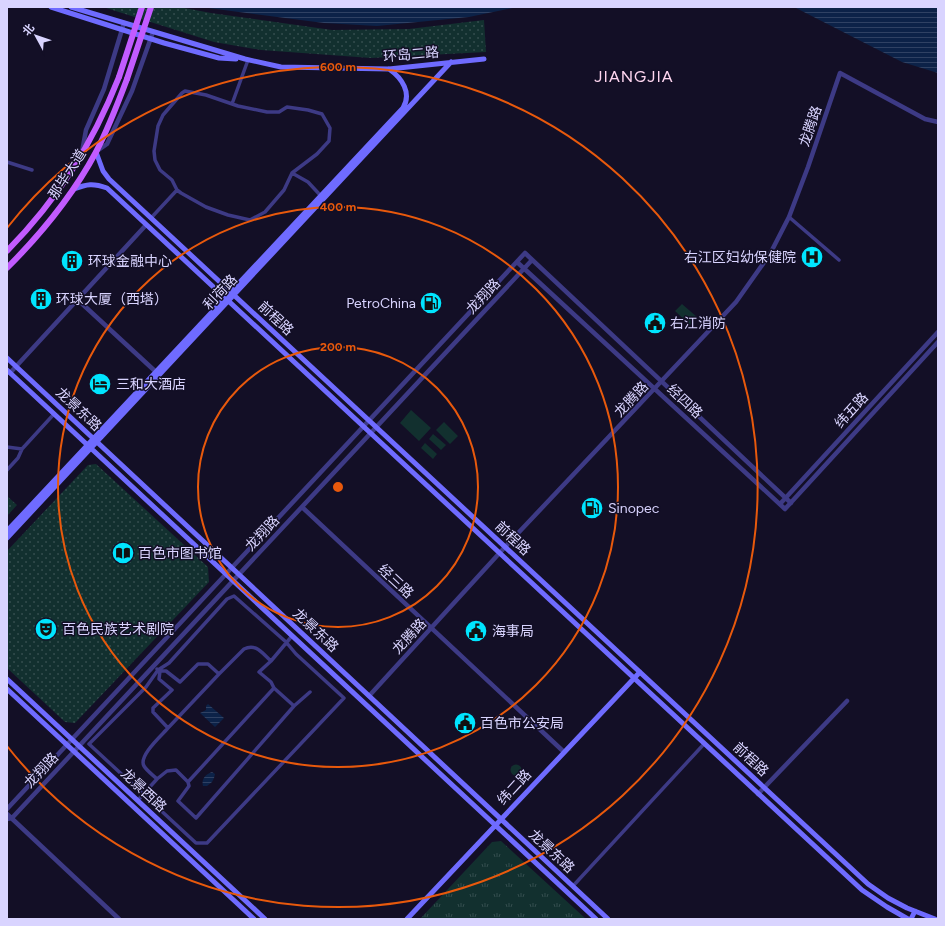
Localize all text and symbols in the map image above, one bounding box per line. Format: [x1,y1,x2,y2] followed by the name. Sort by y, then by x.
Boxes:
[16,16,56,56] north arrow
[20,22,37,38] text: 北
[382,44,440,65] street label: 环岛二路
[320,60,356,74] text: 600 m
[594,67,674,86] district label: JIANGJIA
[796,104,825,149] street label: 龙腾路
[45,146,90,202] street label: 那毕大道
[320,200,356,214] text: 400 m
[799,244,825,270] hospital icon: 右江区妇幼保健院
[59,248,85,274] building icon: 环球金融中心
[684,249,796,266] place label: 右江区妇幼保健院
[88,253,172,270] place label: 环球金融中心
[200,271,241,313] street label: 利荷路
[463,275,504,317] street label: 龙翔路
[28,286,54,312] building icon: 环球大厦（西塔）
[418,290,444,316] fuel station icon: PetroChina
[56,291,168,308] place label: 环球大厦（西塔）
[346,295,416,312] place label: PetroChina
[255,298,297,339] street label: 前程路
[642,310,668,336] public building icon: 右江消防
[670,315,726,332] place label: 右江消防
[320,340,356,354] text: 200 m
[87,371,113,397] hotel icon: 三和大酒店
[116,376,186,393] place label: 三和大酒店
[611,378,652,420] street label: 龙腾路
[664,381,706,422] street label: 经四路
[52,384,105,435] street label: 龙景东路
[831,389,872,432] street label: 纬五路
[331,480,345,494] centre of rings
[579,495,605,521] fuel station icon: Sinopec
[608,500,660,517] place label: Sinopec
[242,512,283,554] street label: 龙翔路
[492,518,534,559] street label: 前程路
[110,540,136,566] library icon: 百色市图书馆
[138,545,222,562] place label: 百色市图书馆
[375,561,417,602] street label: 经三路
[289,605,342,656] street label: 龙景东路
[389,615,430,657] street label: 龙腾路
[33,616,59,642] theatre icon: 百色民族艺术剧院
[463,618,489,644] public building icon: 海事局
[62,621,174,638] place label: 百色民族艺术剧院
[492,623,534,640] place label: 海事局
[452,710,478,736] public building icon: 百色市公安局
[480,715,564,732] place label: 百色市公安局
[730,739,772,780] street label: 前程路
[21,749,62,791] street label: 龙翔路
[117,765,170,816] street label: 龙景西路
[494,766,535,808] street label: 纬二路
[525,826,578,877] street label: 龙景东路

